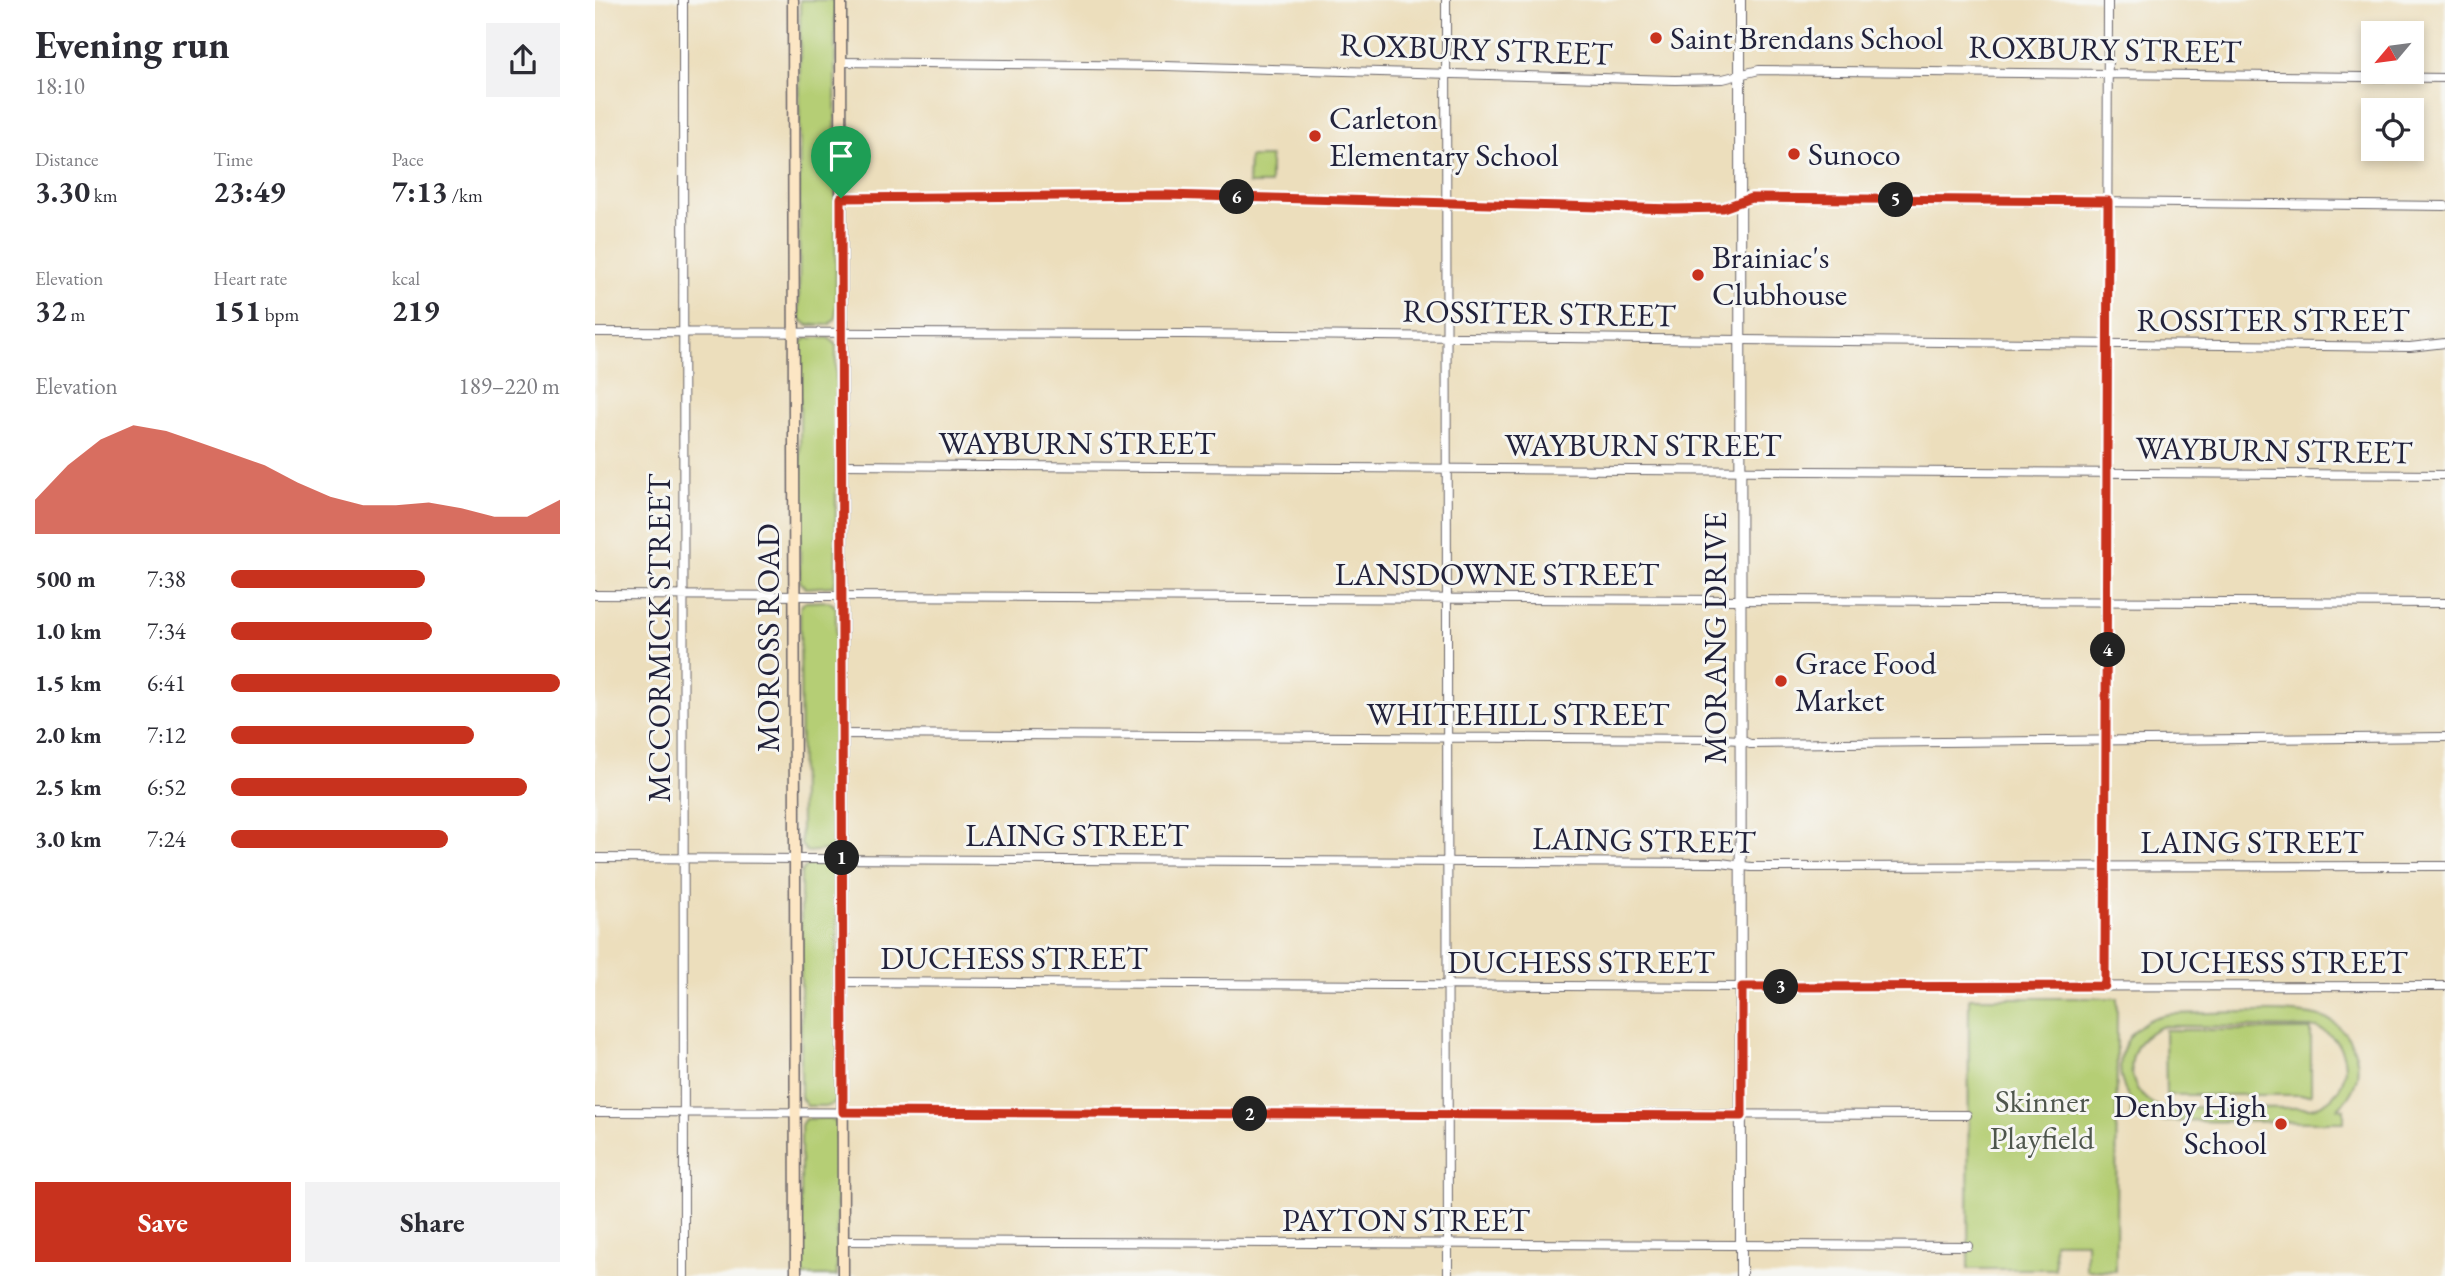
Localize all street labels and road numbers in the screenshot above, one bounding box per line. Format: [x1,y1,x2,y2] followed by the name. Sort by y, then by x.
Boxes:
[1339,23,1614,75] street label: ROXBURY STREET
[1968,26,2242,72] street label: ROXBURY STREET
[1402,290,1677,336] street label: ROSSITER STREET
[2136,299,2410,341] street label: ROSSITER STREET
[938,422,1216,464] street label: WAYBURN STREET
[1504,424,1782,466] street label: WAYBURN STREET
[2135,427,2413,473] street label: WAYBURN STREET
[638,473,680,802] street label: MCCORMICK STREET
[1694,512,1736,764] street label: MORANG DRIVE
[747,523,789,753] street label: MOROSS ROAD
[1335,553,1660,595] street label: LANSDOWNE STREET
[1367,693,1670,735] street label: WHITEHILL STREET
[965,814,1189,856] street label: LAING STREET
[1532,817,1757,863] street label: LAING STREET
[2140,821,2364,863] street label: LAING STREET
[880,937,1148,979] street label: DUCHESS STREET
[1447,941,1715,983] street label: DUCHESS STREET
[2140,941,2408,983] street label: DUCHESS STREET
[1282,1199,1531,1241] street label: PAYTON STREET

